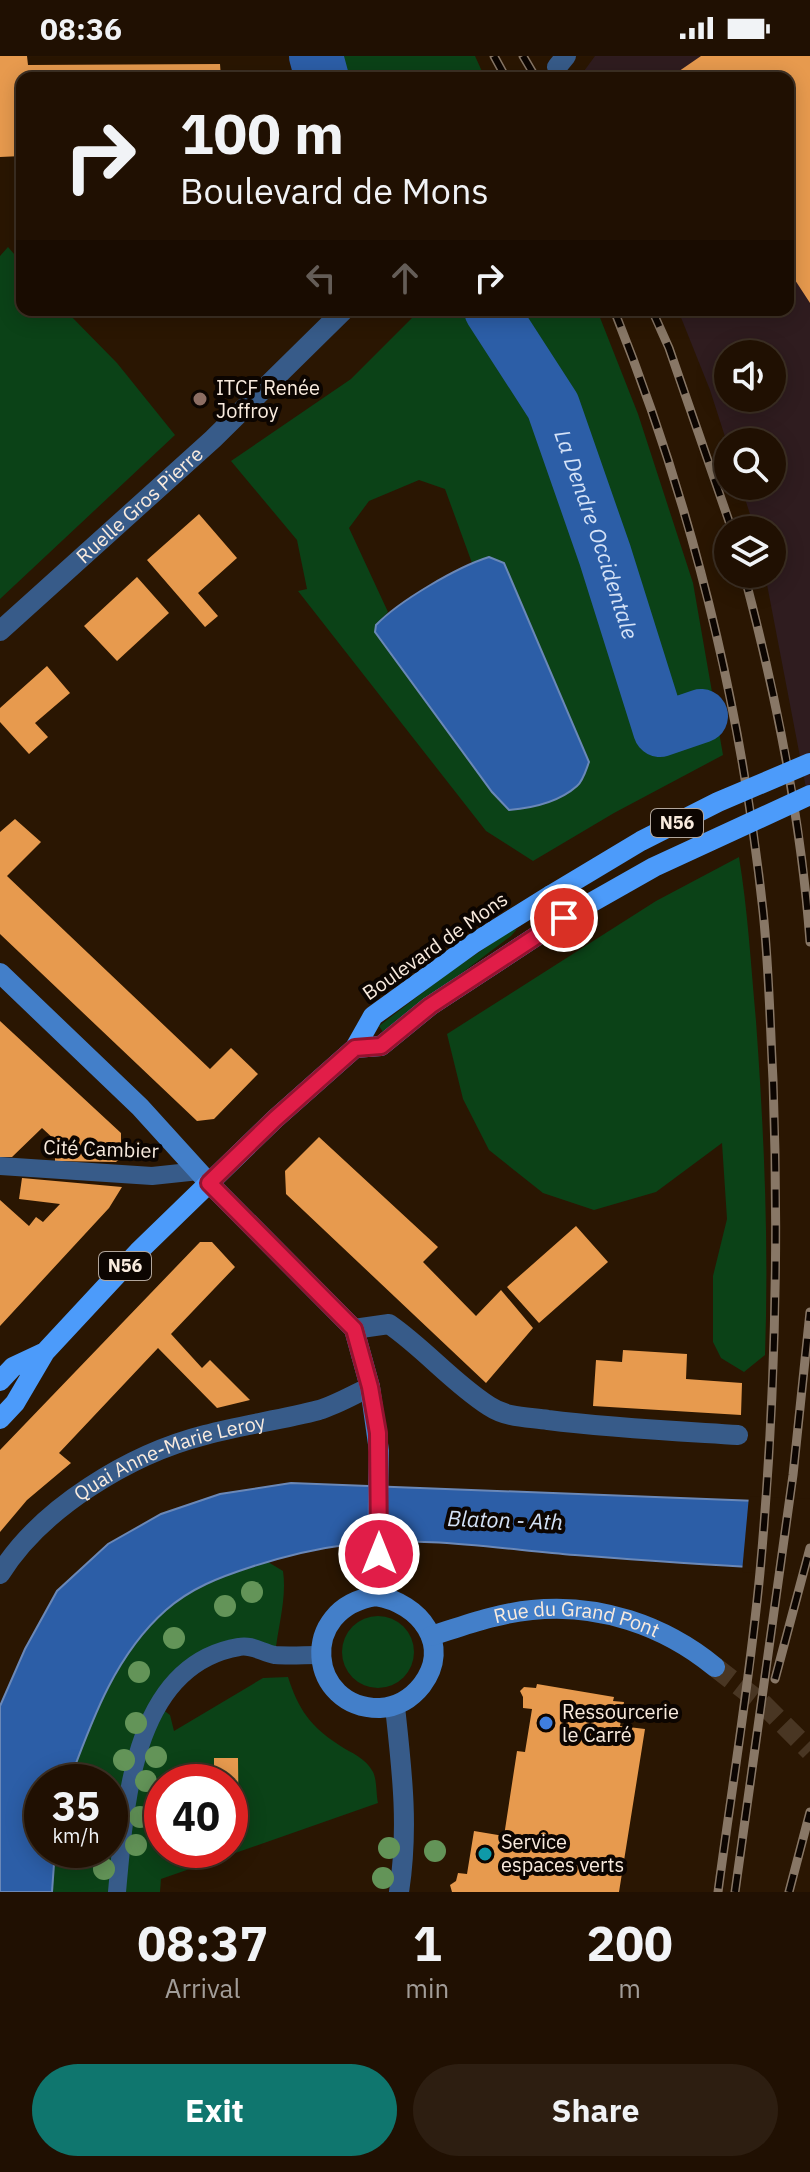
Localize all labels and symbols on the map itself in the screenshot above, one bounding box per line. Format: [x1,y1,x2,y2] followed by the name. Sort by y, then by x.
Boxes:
[216,374,320,424] place label: ITCF Renée Joffroy
[191,390,209,408] marker: ITCF Renée Joffroy
[548,426,646,643] water label: La Dendre Occidentale
[70,440,209,569] street label: Ruelle Gros Pierre
[651,809,703,837] road number: N56
[530,884,598,952] pin
[357,885,513,1006] street label: Boulevard de Mons
[43,1133,159,1164] street label: Cité Cambier
[99,1252,151,1280] road number: N56
[68,1408,268,1507] street label: Quai Anne-Marie Leroy
[447,1503,563,1536] water label: Blaton - Ath
[337,1512,421,1596] position arrow
[491,1595,664,1643] street label: Rue du Grand Pont
[562,1698,679,1748] place label: Ressourcerie le Carré
[537,1714,555,1732] marker: Ressourcerie le Carré
[144,1764,248,1868] speed limit sign: 40
[501,1828,624,1878] place label: Service espaces verts
[476,1845,494,1863] marker: Service espaces verts

